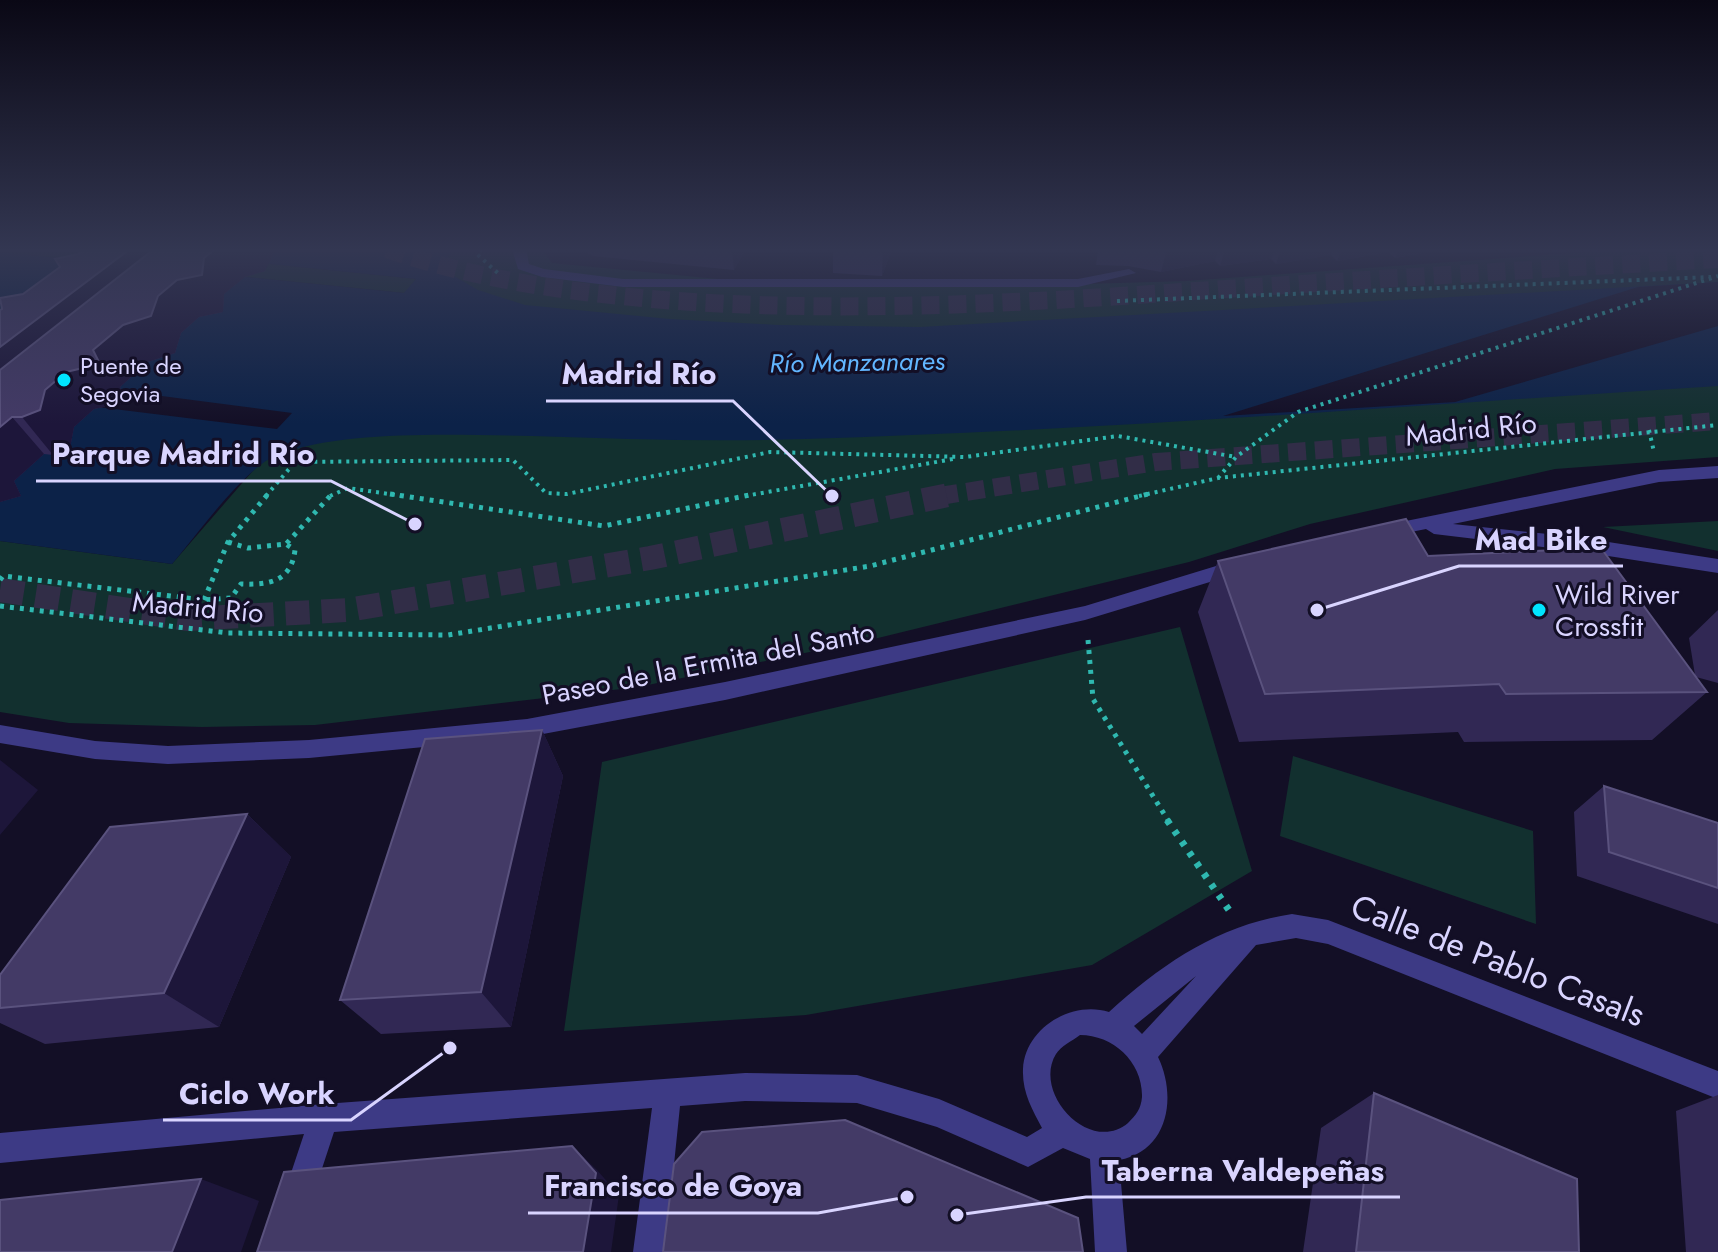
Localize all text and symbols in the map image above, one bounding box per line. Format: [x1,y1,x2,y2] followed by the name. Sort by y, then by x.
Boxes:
[769,341,946,383] water label: Río Manzanares
[546,347,733,401] callout: Madrid Río
[80,348,182,411] place label: Puente de Segovia
[562,352,716,395] text: Madrid Río
[55,371,73,389] marker: Puente de Segovia
[1403,402,1539,457] street label: Madrid Río
[36,427,331,481] callout: Parque Madrid Río
[52,432,314,475] text: Parque Madrid Río
[1459,512,1623,566] callout: Mad Bike
[1475,518,1607,561] text: Mad Bike
[1555,574,1680,647] place label: Wild River Crossfit
[131,581,265,634] street label: Madrid Río
[1530,601,1548,619] marker: Wild River Crossfit
[538,611,878,716] street label: Paseo de la Ermita del Santo
[1344,882,1652,1039] street label: Calle de Pablo Casals
[163,1066,351,1120] callout: Ciclo Work
[179,1072,336,1115] text: Ciclo Work
[1086,1143,1400,1197] callout: Taberna Valdepeñas
[1102,1149,1384,1192] text: Taberna Valdepeñas
[528,1159,818,1213] callout: Francisco de Goya
[544,1164,802,1207] text: Francisco de Goya

